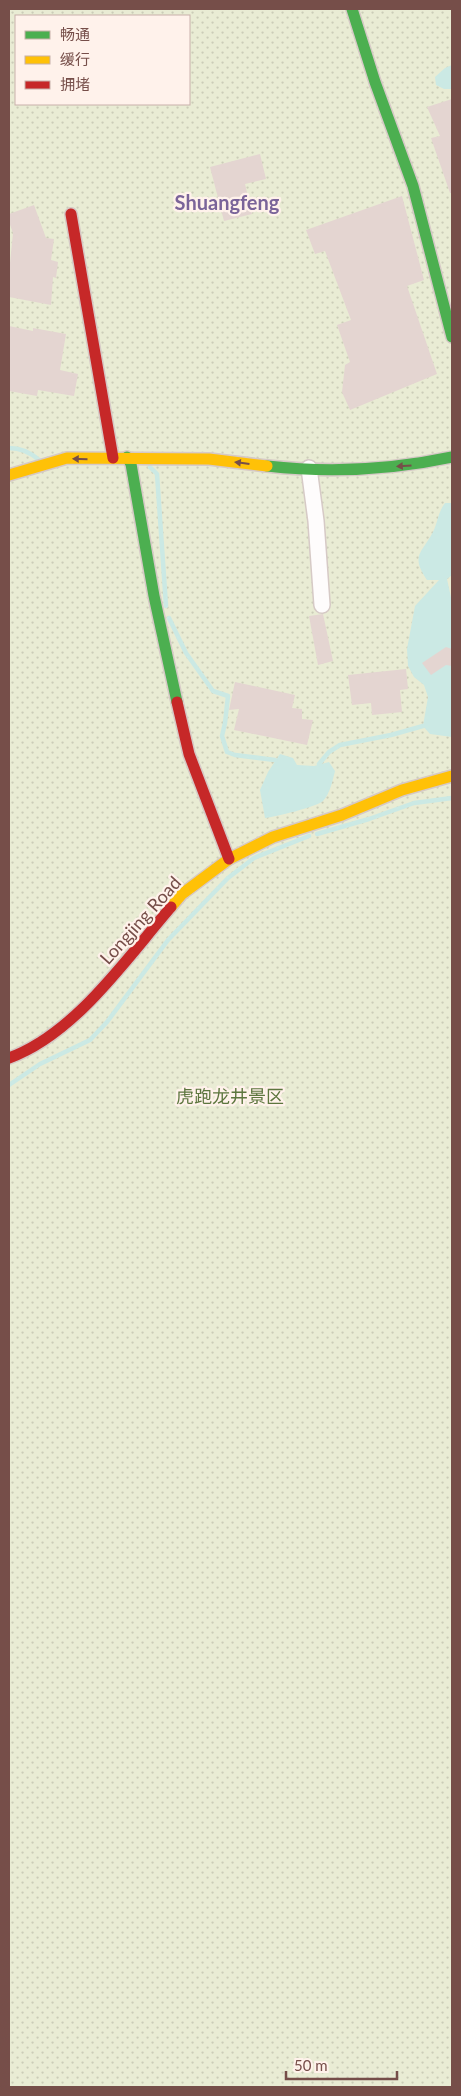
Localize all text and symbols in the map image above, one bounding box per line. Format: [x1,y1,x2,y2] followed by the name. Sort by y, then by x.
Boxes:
[15,15,190,105] legend
[60,25,90,43] text: 畅通
[60,50,90,68] text: 缓行
[60,75,90,93] text: 拥堵
[175,190,280,214] district label: Shuangfeng
[72,455,88,463] one-way arrow
[234,459,250,467] one-way arrow
[396,463,412,471] one-way arrow
[95,871,185,969] street label: Longjing Road
[176,1085,284,1107] park label: 虎跑龙井景区
[286,2048,397,2080] scale bar
[294,2056,328,2074] text: 50 m

